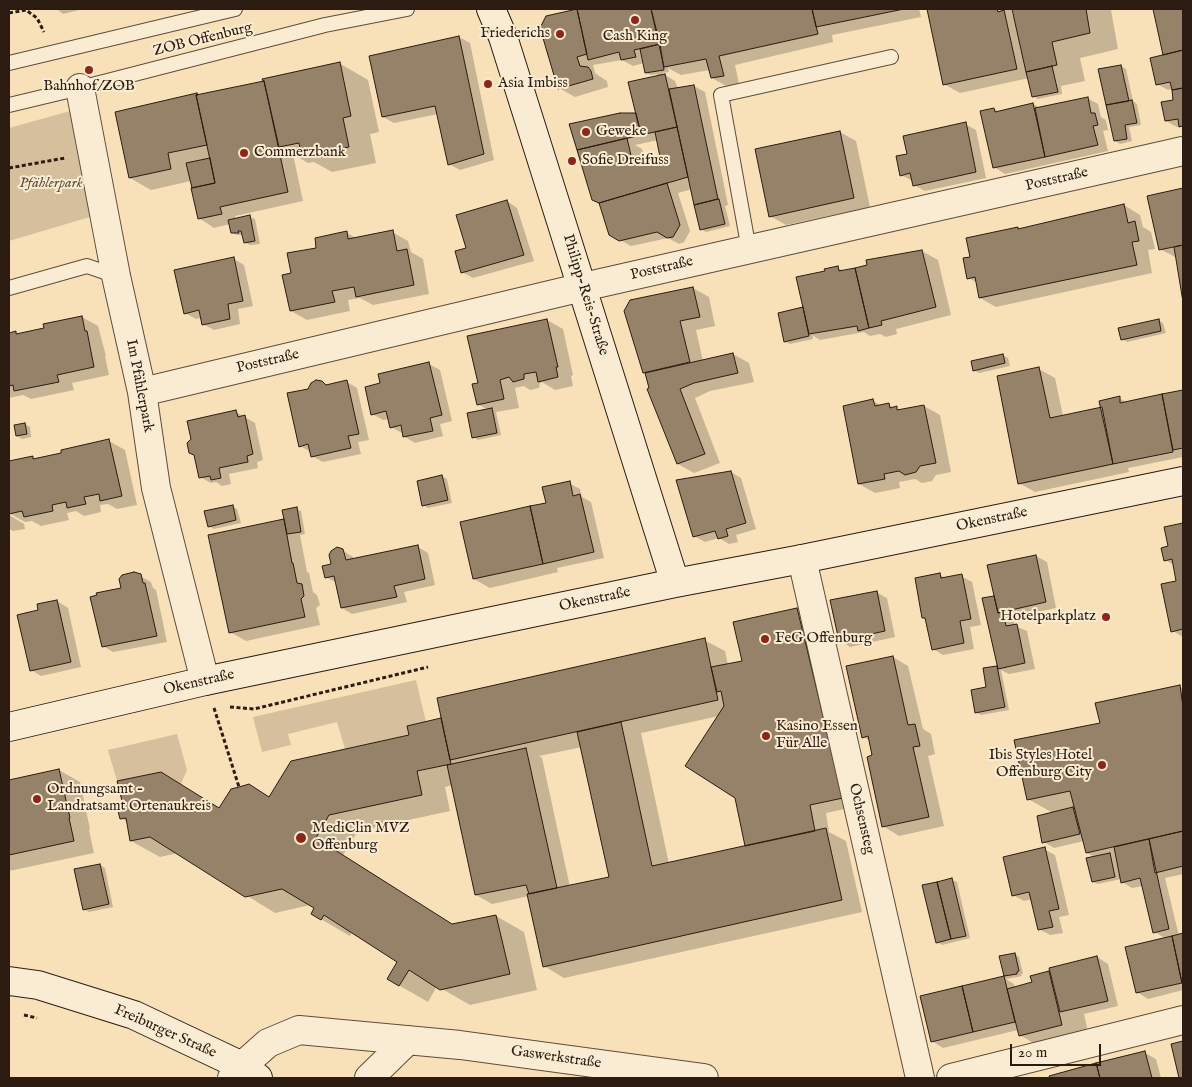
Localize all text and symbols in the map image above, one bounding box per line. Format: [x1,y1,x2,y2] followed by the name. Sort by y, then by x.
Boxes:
[629,14,641,26] marker: Cash King
[152,19,254,61] street label: ZOB Offenburg
[480,25,550,43] place label: Friederichs
[554,28,566,40] marker: Friederichs
[603,28,667,46] place label: Cash King
[83,64,95,76] marker: Bahnhof/ZOB
[498,75,568,93] place label: Asia Imbiss
[43,78,135,96] place label: Bahnhof/ZOB
[482,78,494,90] marker: Asia Imbiss
[596,123,646,141] place label: Geweke
[580,126,592,138] marker: Geweke
[254,144,346,162] place label: Commerzbank
[238,147,250,159] marker: Commerzbank
[582,152,669,170] place label: Sofie Dreifuss
[566,155,578,167] marker: Sofie Dreifuss
[1024,164,1090,196] street label: Poststraße
[19,175,83,193] park label: Pfählerpark
[558,232,612,358] street label: Philipp-Reis-Straße
[629,253,695,285] street label: Poststraße
[121,338,157,434] street label: Im Pfählerpark
[235,346,301,378] street label: Poststraße
[955,504,1029,536] street label: Okenstraße
[558,584,632,616] street label: Okenstraße
[1000,608,1096,626] place label: Hotelparkplatz
[1100,611,1112,623] marker: Hotelparkplatz
[775,630,872,648] place label: FeG Offenburg
[759,633,771,645] marker: FeG Offenburg
[162,666,236,700] street label: Okenstraße
[776,718,858,753] place label: Kasino Essen Für Alle
[760,730,772,742] marker: Kasino Essen Für Alle
[989,747,1092,782] place label: Ibis Styles Hotel Offenburg City
[1096,759,1108,771] marker: Ibis Styles Hotel Offenburg City
[47,781,211,816] place label: Ordnungsamt - Landratsamt Ortenaukreis
[844,782,878,856] street label: Ochsensteg
[31,793,43,805] marker: Ordnungsamt - Landratsamt Ortenaukreis
[312,820,409,855] place label: MediClin MVZ Offenburg
[294,831,308,845] marker: MediClin MVZ Offenburg
[111,1001,219,1063] street label: Freiburger Straße
[1012,1034,1103,1066] scale bar
[510,1043,602,1073] street label: Gaswerkstraße
[1018,1043,1047,1062] text: 20 m

